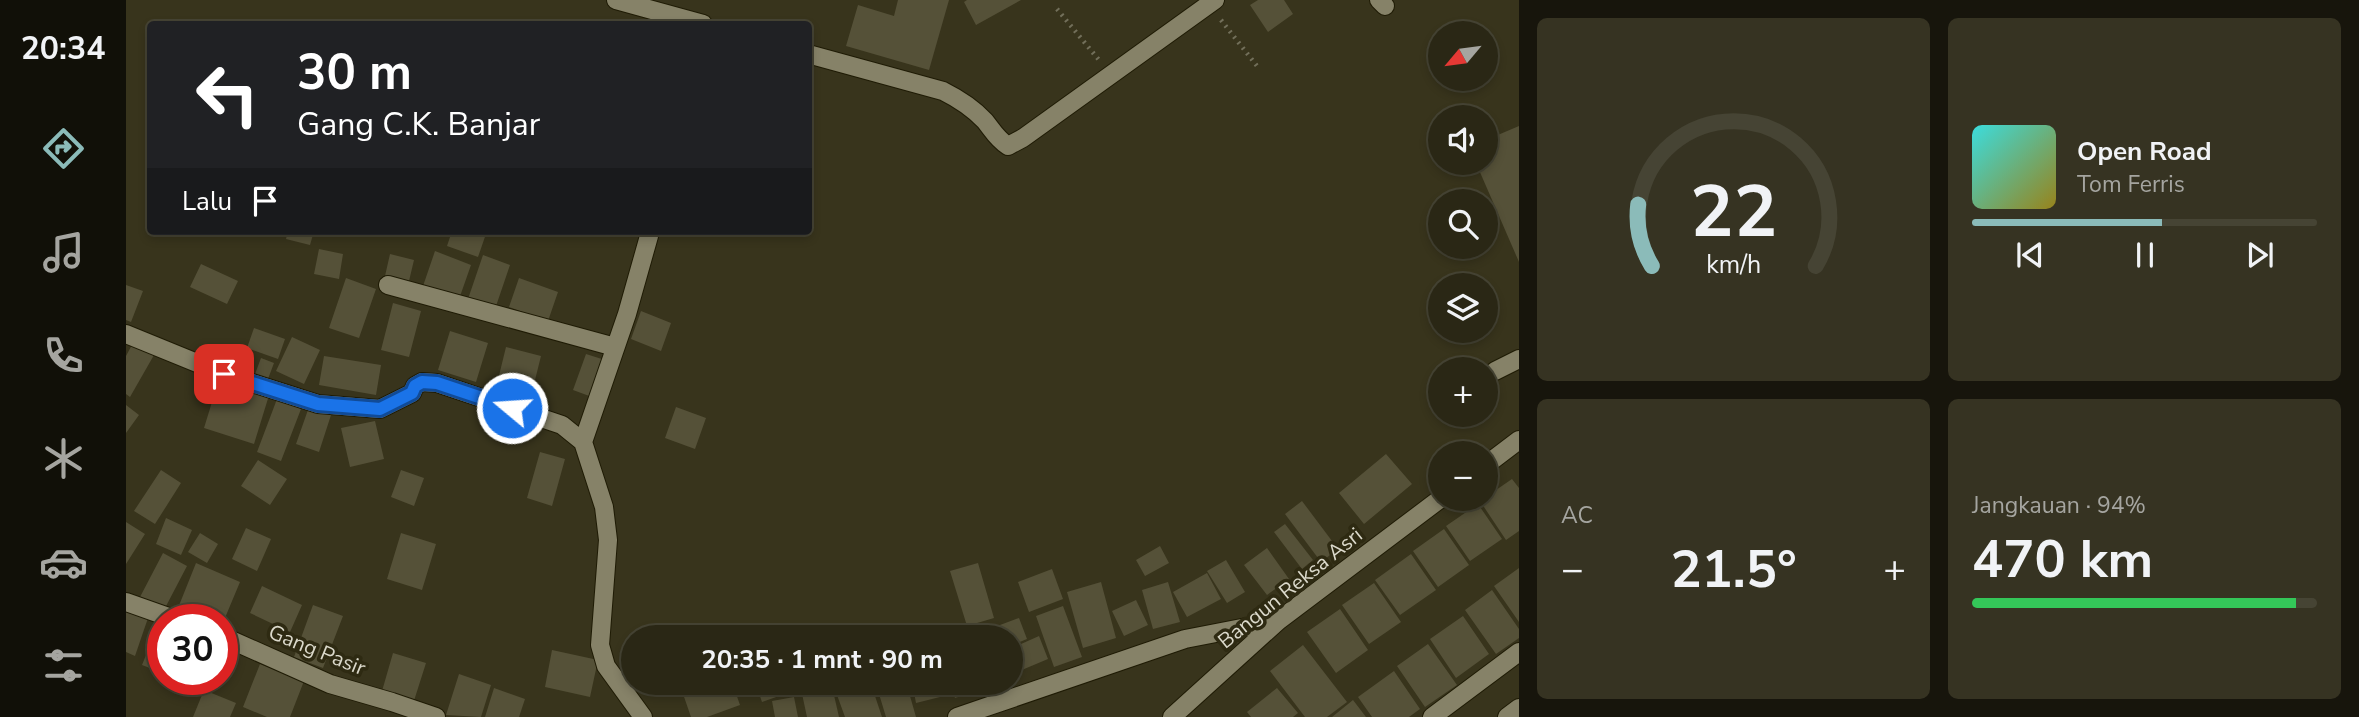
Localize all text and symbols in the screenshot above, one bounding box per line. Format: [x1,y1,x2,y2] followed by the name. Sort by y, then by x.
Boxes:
[1428,21,1498,91] north arrow
[1428,21,1498,511] map controls
[21,27,105,70] text: 20:34
[297,39,412,106] text: 30 m
[182,49,273,140] icon: left
[297,103,540,146] text: Gang C.K. Banjar
[1428,105,1498,175] button: sound
[39,124,88,173] icon: directions
[2077,134,2212,169] text: Open Road
[1690,162,1777,262] text: 22
[2077,169,2185,200] text: Tom Ferris
[246,182,284,220] icon: arrive
[182,184,232,219] text: Lalu
[1428,189,1498,259] button: search
[39,228,88,277] icon: music
[2011,236,2049,274] icon: previous
[2126,236,2164,274] icon: pause
[2241,236,2279,274] icon: next
[1706,248,1761,282] text: km/h
[1428,273,1498,343] button: layers
[39,331,88,380] icon: phone
[194,344,254,404] pin
[205,355,243,393] icon: arrive
[1428,357,1498,427] button: +
[475,371,549,445] position arrow
[39,434,88,483] icon: climate
[1428,441,1498,511] button: −
[1972,490,2146,521] text: Jangkauan · 94%
[1561,500,1593,531] text: AC
[1212,521,1368,655] street label: Bangun Reksa Asri
[1972,524,2153,595] text: 470 km
[1670,534,1797,605] text: 21.5°
[39,538,88,587] icon: car
[1561,544,1584,595] text: −
[1883,544,1906,595] text: +
[147,604,238,695] speed limit sign: 30
[264,618,370,682] street label: Gang Pasir
[39,641,88,690] icon: filters
[701,642,943,677] text: 20:35 · 1 mnt · 90 m

